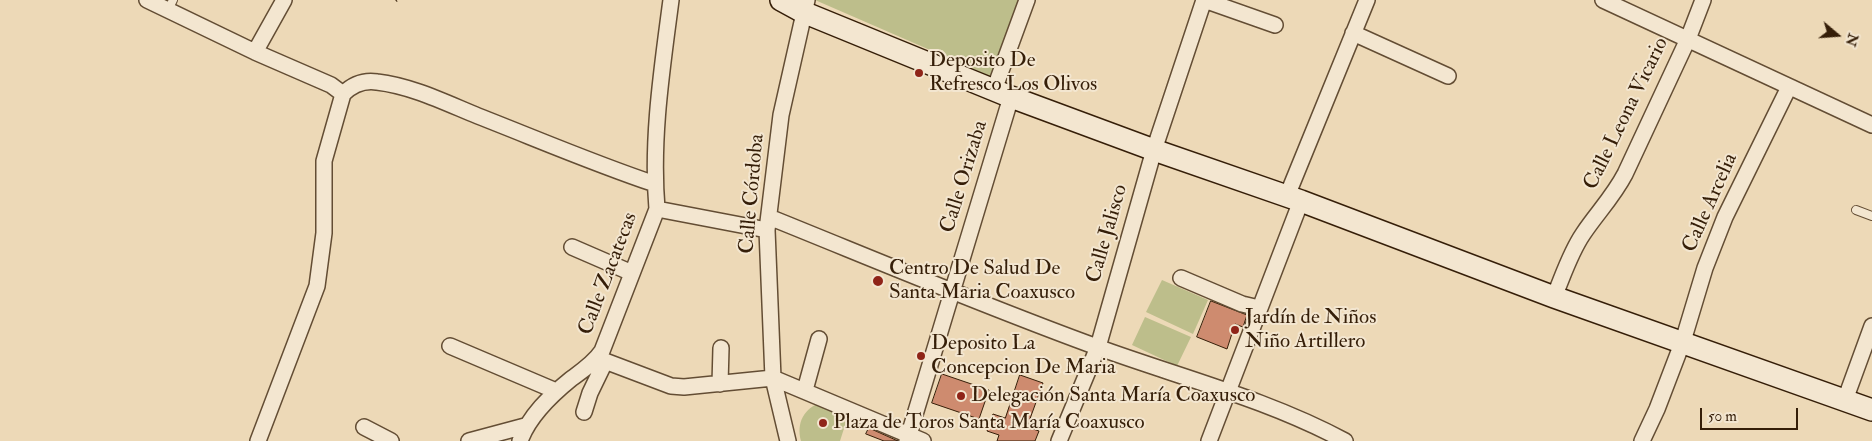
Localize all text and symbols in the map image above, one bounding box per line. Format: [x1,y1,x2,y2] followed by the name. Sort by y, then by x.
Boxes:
[1812,10,1862,60] north arrow
[1842,31,1862,48] text: N
[1579,34,1675,194] street label: Calle Leona Vicario
[929,48,1097,98] place label: Deposito De Refresco Los Olivos
[913,67,925,79] marker: Deposito De Refresco Los Olivos
[936,118,994,236] street label: Calle Orizaba
[735,133,771,255] street label: Calle Córdoba
[1678,150,1744,256] street label: Calle Arcelia
[1082,182,1134,286] street label: Calle Jalisco
[574,209,644,339] street label: Calle Zacatecas
[889,256,1075,306] place label: Centro De Salud De Santa Maria Coaxusco
[871,274,885,288] marker: Centro De Salud De Santa Maria Coaxusco
[1245,305,1376,355] place label: Jardín de Niños Niño Artillero
[1229,324,1241,336] marker: Jardín de Niños Niño Artillero
[931,331,1116,381] place label: Deposito La Concepcion De Maria
[915,350,927,362] marker: Deposito La Concepcion De Maria
[971,383,1255,409] place label: Delegación Santa María Coaxusco
[955,390,967,402] marker: Delegación Santa María Coaxusco
[1702,398,1800,430] scale bar
[1708,407,1737,426] text: 50 m
[833,410,1145,436] place label: Plaza de Toros Santa María Coaxusco
[817,417,829,429] marker: Plaza de Toros Santa María Coaxusco

